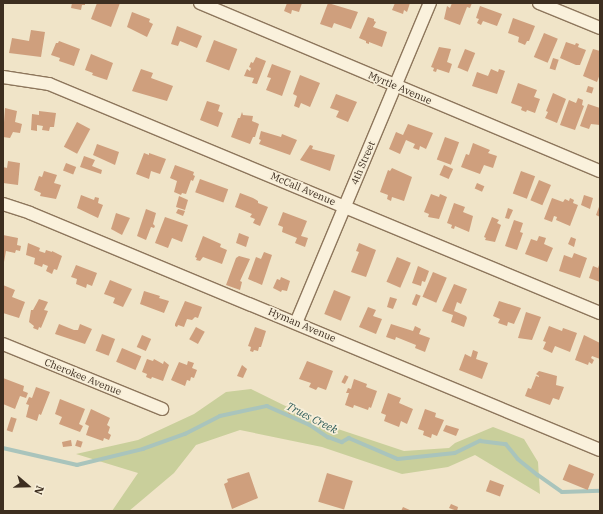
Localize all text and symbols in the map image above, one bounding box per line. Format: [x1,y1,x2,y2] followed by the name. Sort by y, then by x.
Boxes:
[366,69,434,107] street label: Myrtle Avenue
[348,139,378,187] street label: 4th Street
[269,170,337,208] street label: McCall Avenue
[266,305,338,345] street label: Hyman Avenue
[43,356,123,398] street label: Cherokee Avenue
[284,399,340,437] water label: Trues Creek
[8,466,48,506] north arrow
[31,484,47,497] text: N

